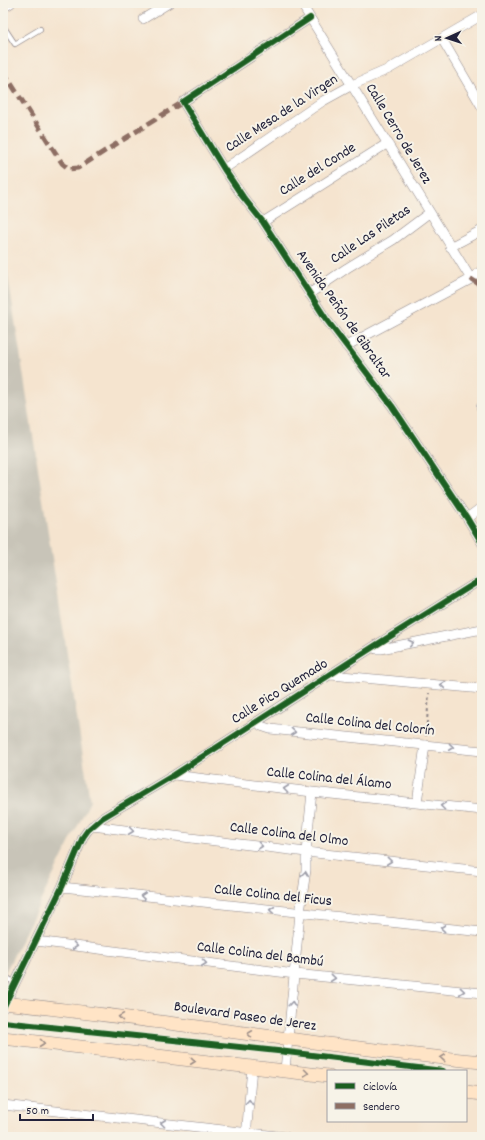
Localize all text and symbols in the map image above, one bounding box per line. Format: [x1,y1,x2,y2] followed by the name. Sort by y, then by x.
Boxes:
[427,18,467,58] north arrow
[431,35,447,42] text: N
[221,69,343,159] street label: Calle Mesa de la Virgen
[359,80,437,189] street label: Calle Cerro de Jerez
[275,137,361,202] street label: Calle del Conde
[326,200,416,270] street label: Calle Las Piletas
[290,246,396,385] street label: Avenida Peñón de Gibraltar
[408,639,414,647] one-way arrow
[227,653,333,731] street label: Calle Pico Quemado
[440,680,446,689] one-way arrow
[304,707,436,743] street label: Calle Colina del Colorín
[290,727,296,736] one-way arrow
[448,743,454,752] one-way arrow
[265,762,393,797] street label: Calle Colina del Álamo
[283,785,289,794] one-way arrow
[440,801,446,810] one-way arrow
[228,817,350,853] street label: Calle Colina del Olmo
[128,826,134,835] one-way arrow
[257,842,263,851] one-way arrow
[386,856,392,865] one-way arrow
[300,871,309,878] one-way arrow
[213,879,333,913] street label: Calle Colina del Ficus
[140,892,146,901] one-way arrow
[269,906,275,915] one-way arrow
[440,924,446,933] one-way arrow
[195,936,325,974] street label: Calle Colina del Bambú
[72,941,78,950] one-way arrow
[201,958,207,967] one-way arrow
[330,973,336,982] one-way arrow
[459,987,465,996] one-way arrow
[172,996,318,1038] street label: Boulevard Paseo de Jerez
[287,1001,296,1007] one-way arrow
[118,1013,124,1022] one-way arrow
[247,1030,253,1039] one-way arrow
[39,1038,45,1047] one-way arrow
[440,1054,446,1063] one-way arrow
[190,1056,196,1065] one-way arrow
[303,1068,310,1077] one-way arrow
[327,1070,467,1122] legend
[363,1079,397,1096] text: Ciclovía
[20,1096,93,1122] scale bar
[244,1099,253,1105] one-way arrow
[363,1099,400,1116] text: Sendero
[26,1103,49,1120] text: 50 m
[160,1119,166,1128] one-way arrow

